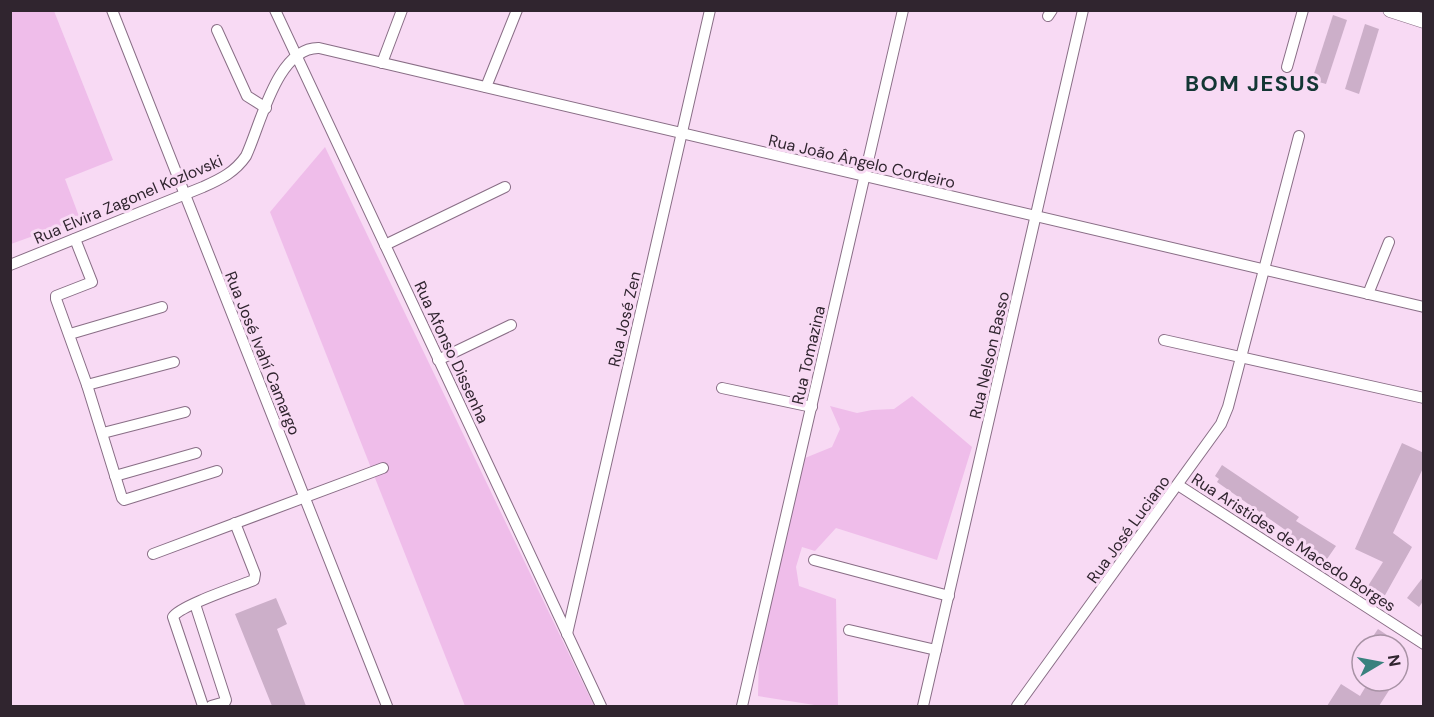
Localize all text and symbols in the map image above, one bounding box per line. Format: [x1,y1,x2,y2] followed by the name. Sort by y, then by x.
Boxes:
[1185,69,1321,98] district label: BOM JESUS
[766,130,957,193] street label: Rua João Ângelo Cordeiro
[31,150,226,249] street label: Rua Elvira Zagonel Kozlovski
[220,268,305,438] street label: Rua José Ivahí Camargo
[603,269,646,369] street label: Rua José Zen
[409,278,494,427] street label: Rua Afonso Dissenha
[965,289,1014,421] street label: Rua Nelson Basso
[787,304,830,407] street label: Rua Tomazina
[1188,468,1400,616] street label: Rua Aristides de Macedo Borges
[1082,471,1175,587] street label: Rua José Luciano
[1350,633,1410,693] north arrow
[1383,653,1406,668] text: N

